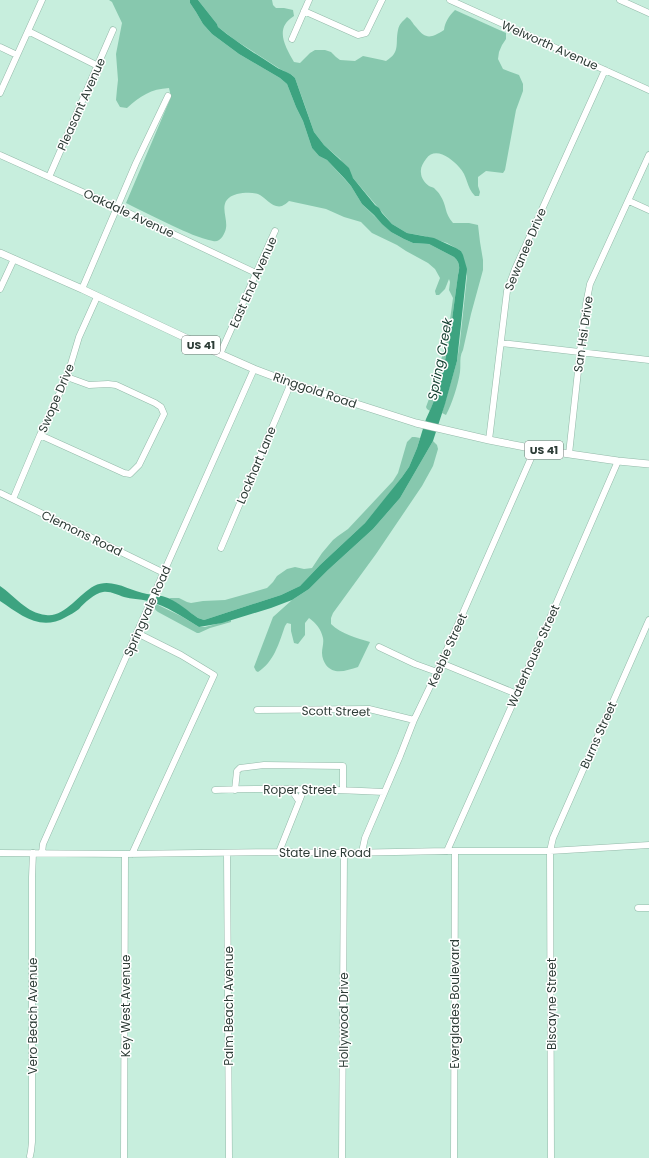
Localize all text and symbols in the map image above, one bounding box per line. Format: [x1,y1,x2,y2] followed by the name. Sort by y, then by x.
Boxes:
[499,16,601,74] street label: Welworth Avenue
[53,55,109,153] street label: Pleasant Avenue
[81,184,177,242] street label: Oakdale Avenue
[500,205,550,293] street label: Sewanee Drive
[225,234,281,330] street label: East End Avenue
[569,295,597,373] street label: San Hsi Drive
[423,315,457,402] water label: Spring Creek
[182,336,220,354] road number: US 41
[34,361,78,435] street label: Swope Drive
[271,368,359,412] street label: Ringgold Road
[232,424,280,506] street label: Lockhart Lane
[525,441,563,459] road number: US 41
[39,506,125,560] street label: Clemons Road
[119,563,175,659] street label: Springvale Road
[503,602,563,710] street label: Waterhouse Street
[423,610,471,690] street label: Keeble Street
[576,699,620,771] street label: Burns Street
[301,702,371,720] street label: Scott Street
[263,781,337,798] street label: Roper Street
[279,844,371,861] street label: State Line Road
[446,939,463,1069] street label: Everglades Boulevard
[220,946,237,1066] street label: Palm Beach Avenue
[117,955,134,1057] street label: Key West Avenue
[24,957,41,1075] street label: Vero Beach Avenue
[543,958,560,1050] street label: Biscayne Street
[335,972,352,1068] street label: Hollywood Drive

